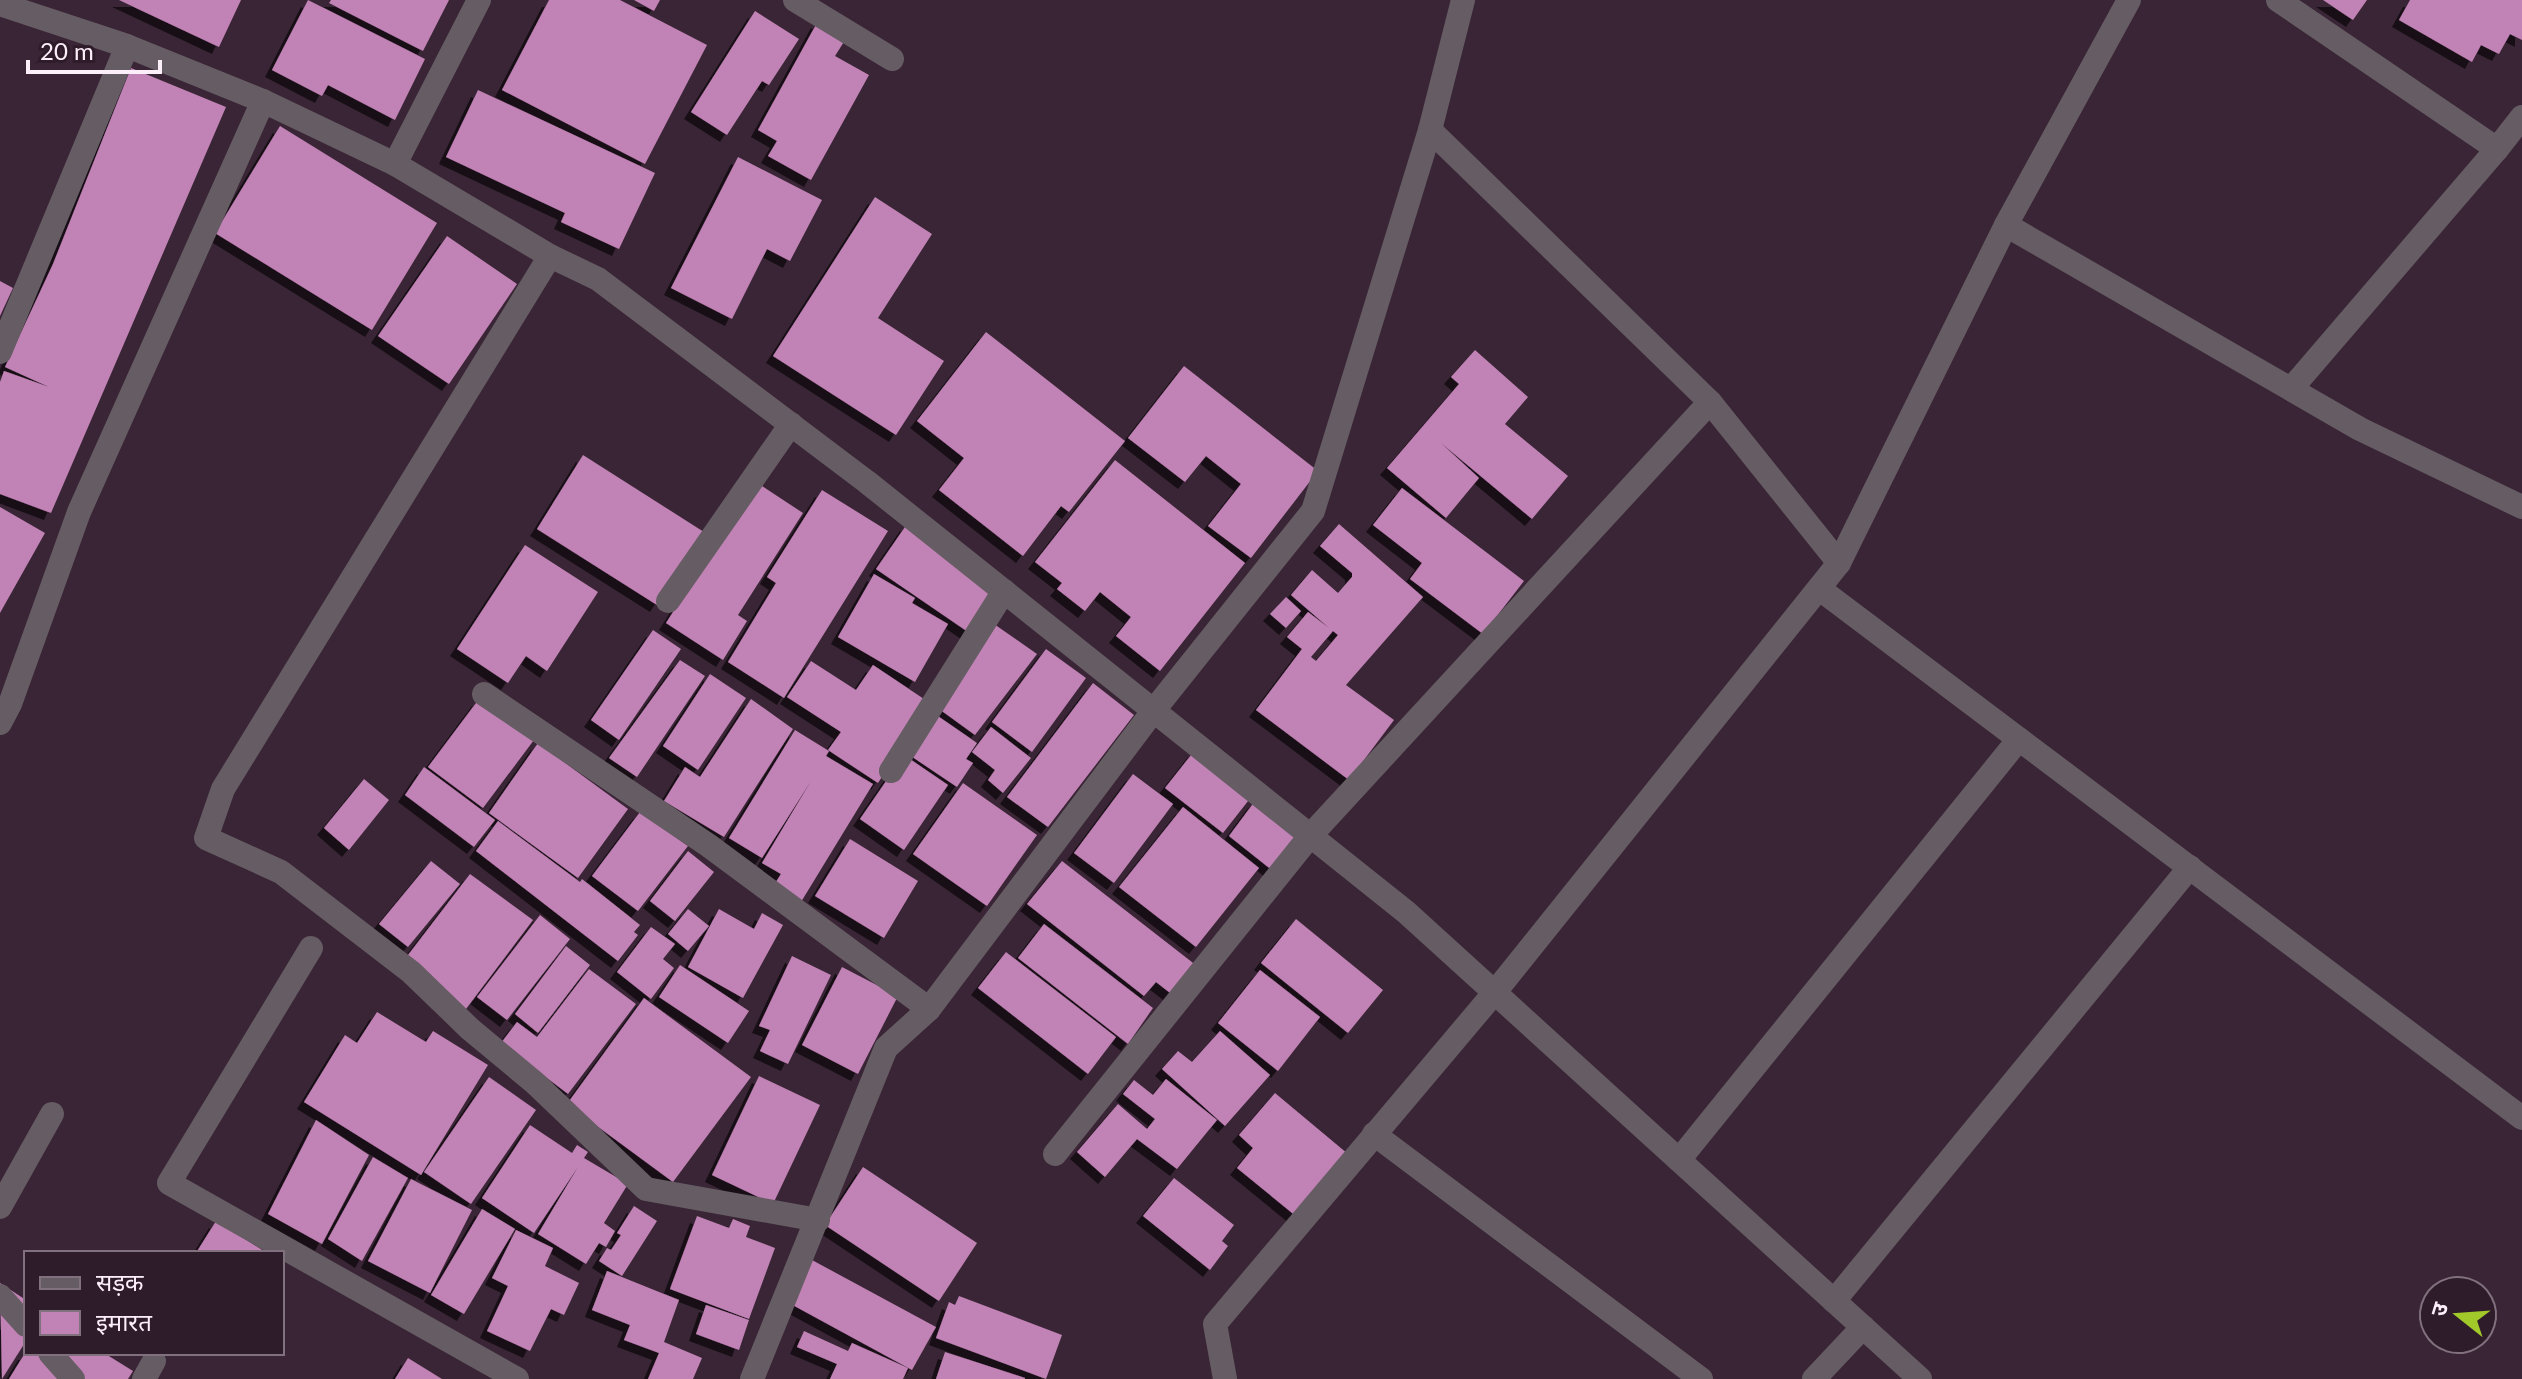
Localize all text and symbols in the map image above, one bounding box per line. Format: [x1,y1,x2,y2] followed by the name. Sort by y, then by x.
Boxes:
[28,24,160,74] scale bar
[40,36,94,65] text: 20 m
[24,1251,284,1355] legend
[96,1267,144,1296] text: सड़क
[2418,1275,2498,1355] north arrow
[2424,1298,2454,1319] text: उ
[96,1307,153,1336] text: इमारत

